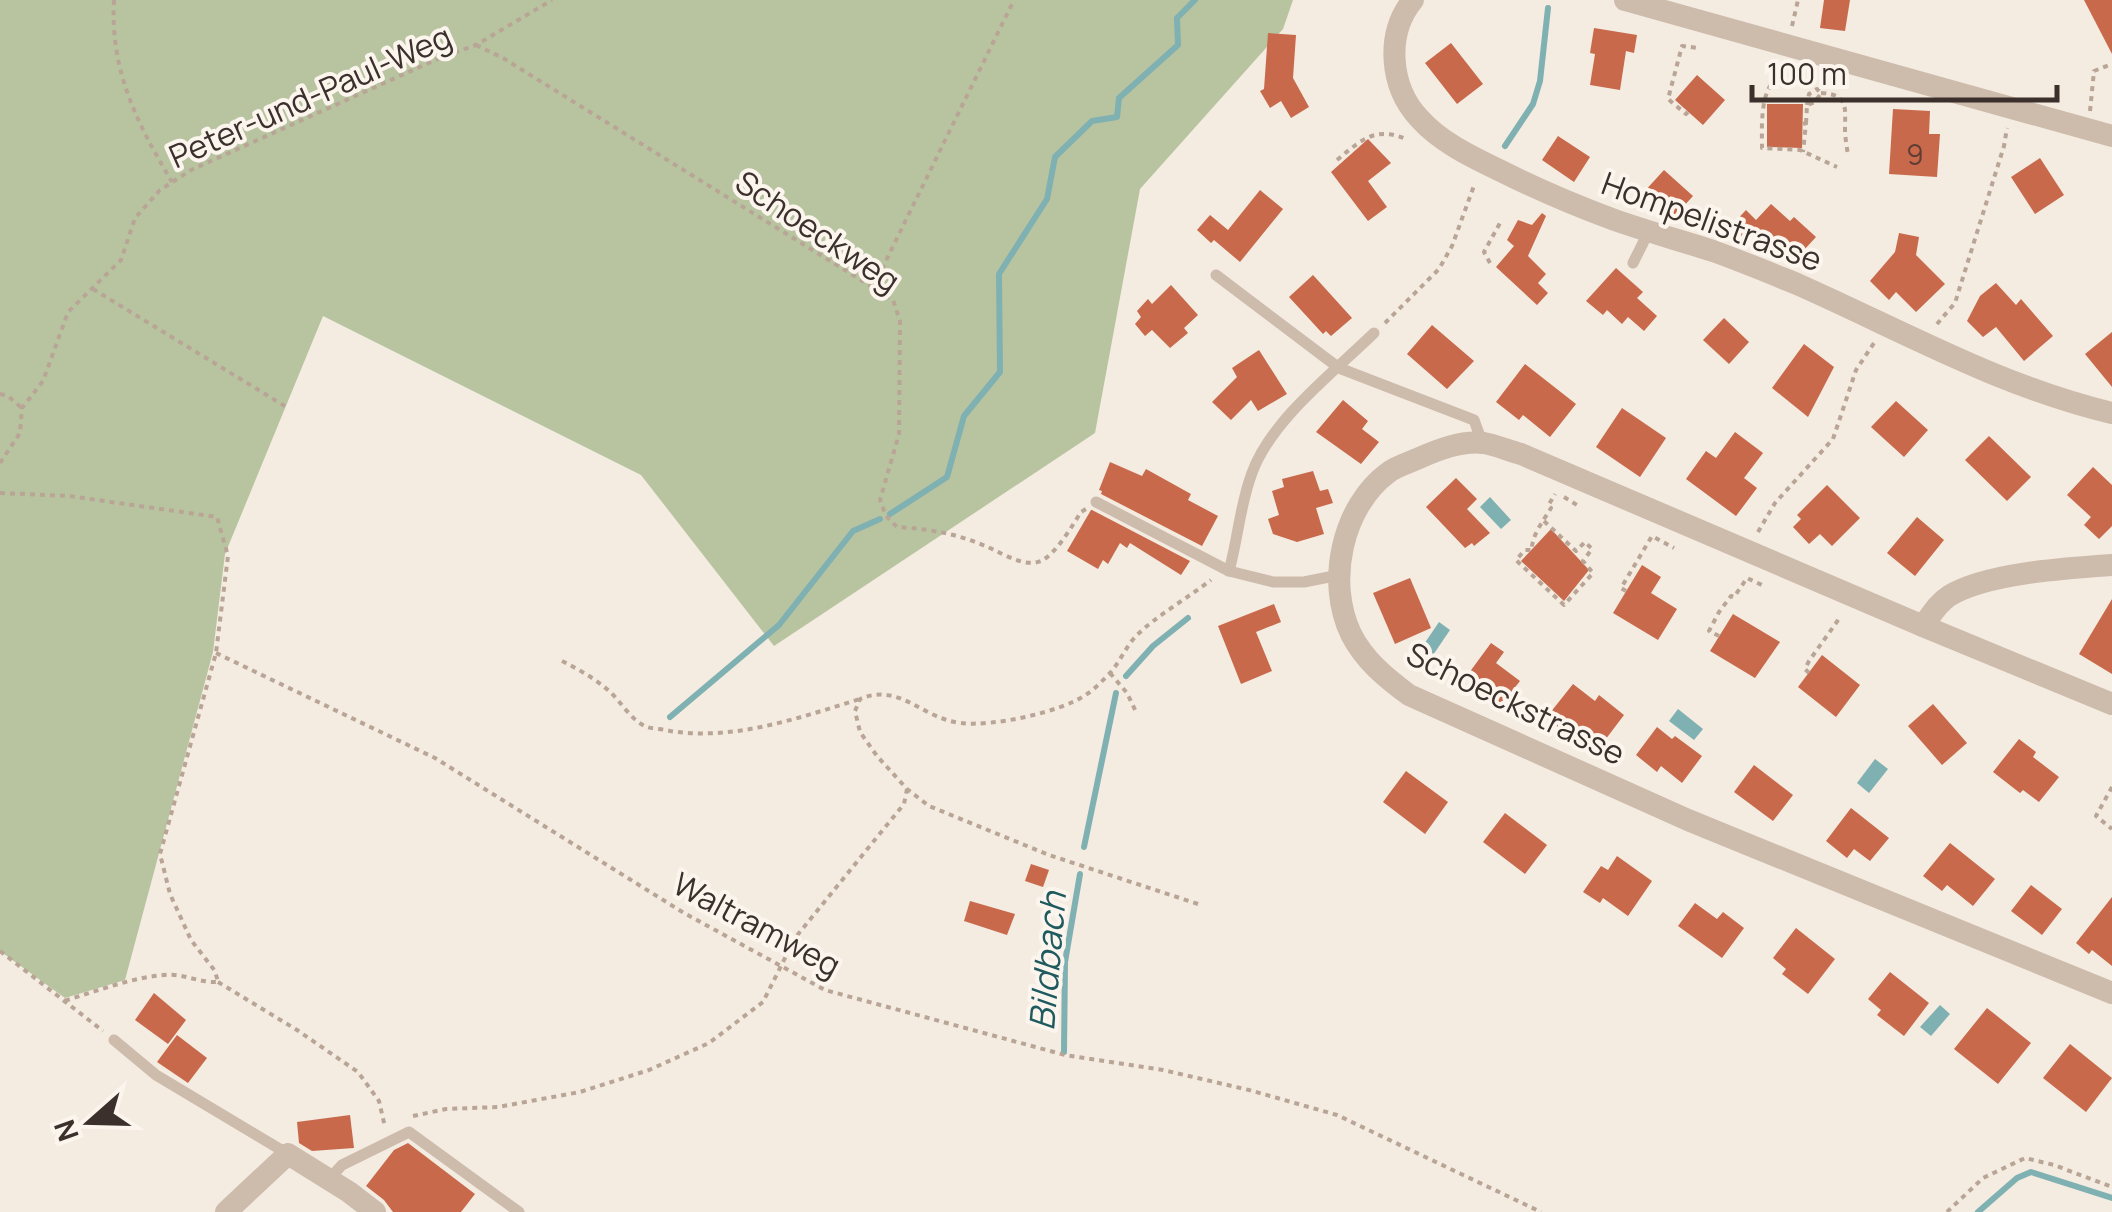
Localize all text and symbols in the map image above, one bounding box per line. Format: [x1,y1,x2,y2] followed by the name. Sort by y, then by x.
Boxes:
[162,14,458,178] street label: Peter-und-Paul-Weg
[1752,40,2057,102] scale bar
[1767,53,1847,94] text: 100 m
[1906,135,1924,173] house number: 9
[727,160,909,302] street label: Schoeckweg
[1596,161,1828,281] street label: Hompelistrasse
[1399,631,1633,775] street label: Schoeckstrasse
[665,861,849,987] street label: Waltramweg
[1017,889,1077,1032] water label: Bildbach
[40,1072,140,1172] north arrow
[44,1115,87,1147] text: N

